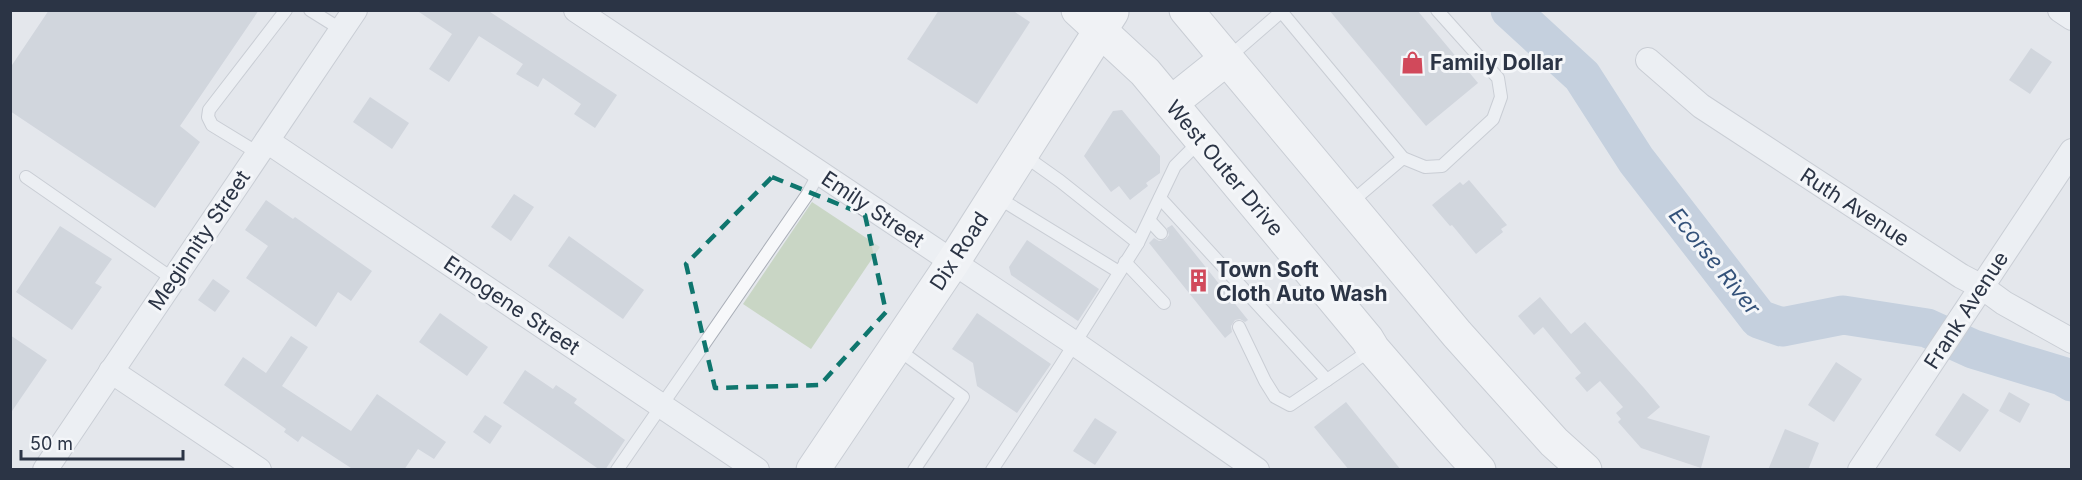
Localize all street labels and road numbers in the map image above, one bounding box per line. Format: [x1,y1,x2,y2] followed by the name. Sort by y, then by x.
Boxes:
[1161,95,1289,241] street label: West Outer Drive
[1796,163,1914,251] street label: Ruth Avenue
[143,165,255,315] street label: Meginnity Street
[817,166,929,252] street label: Emily Street
[924,207,994,295] street label: Dix Road
[1919,247,2013,373] street label: Frank Avenue
[439,250,585,360] street label: Emogene Street

